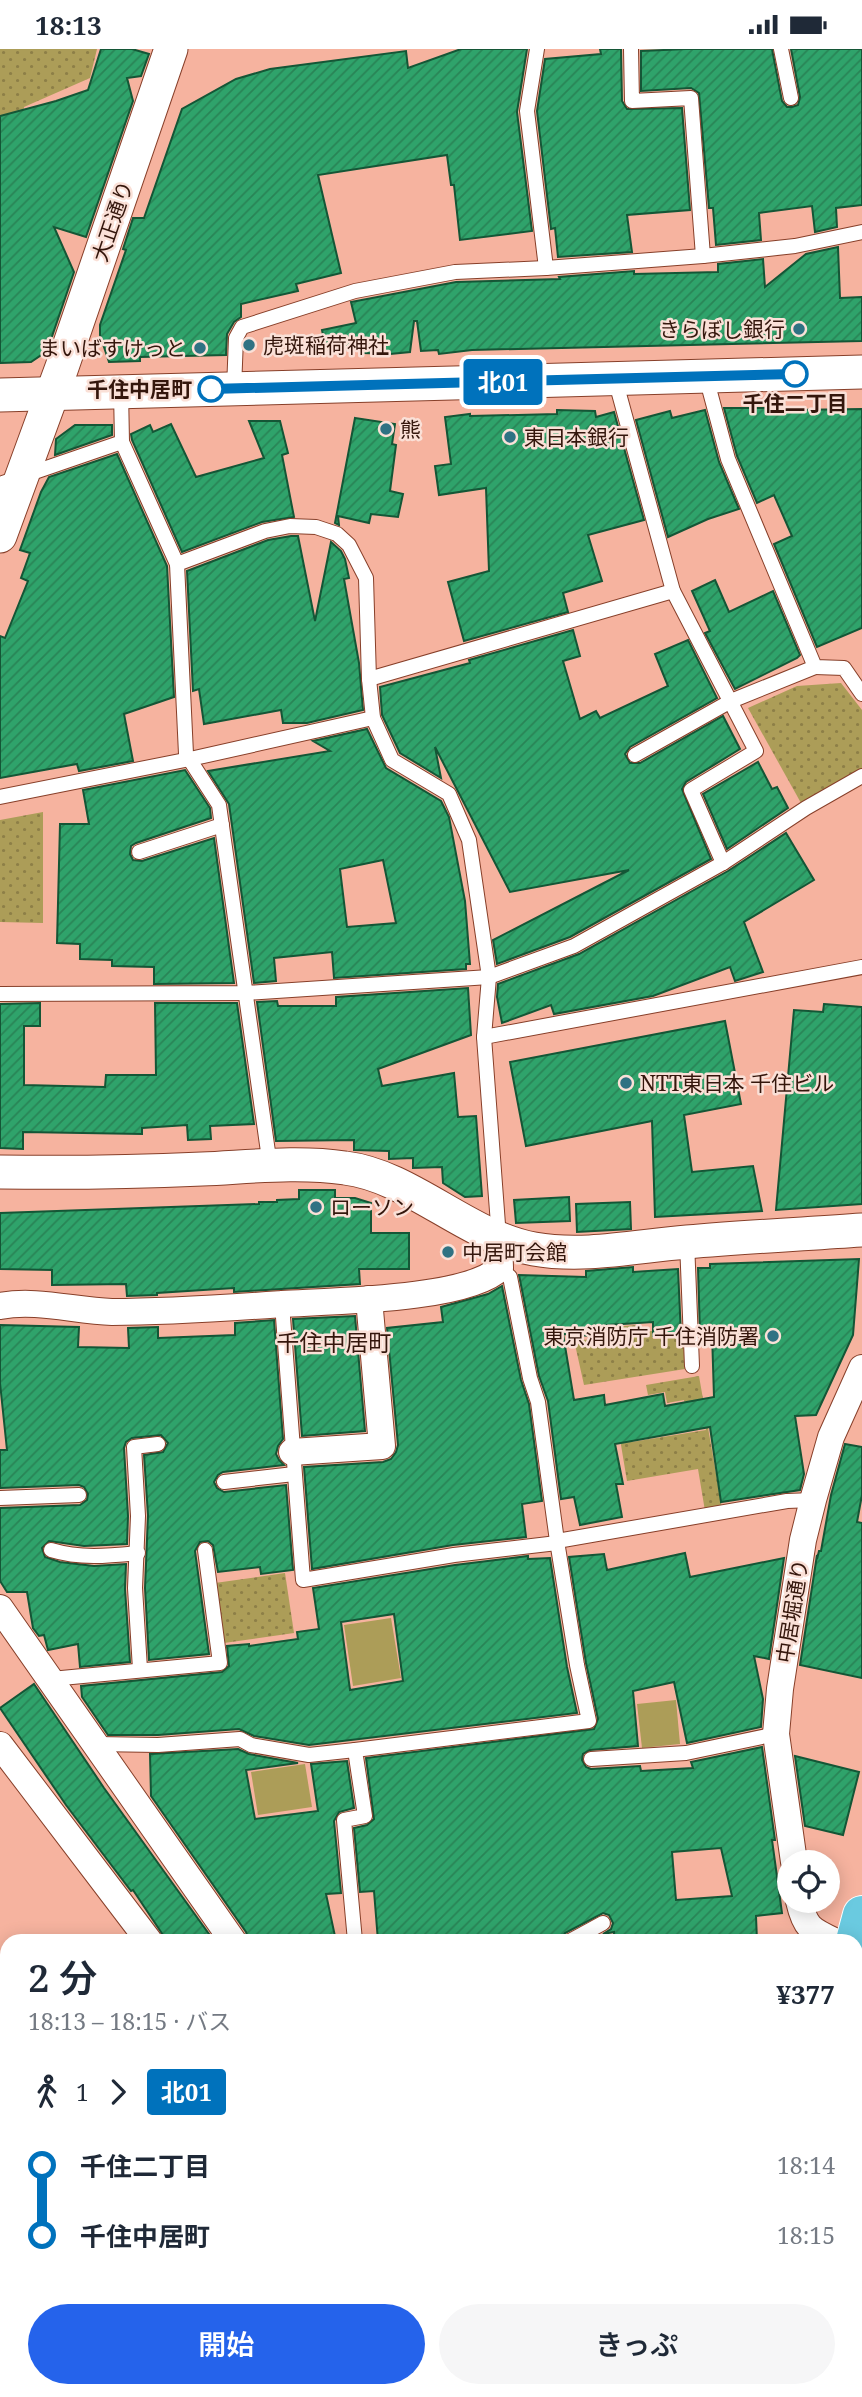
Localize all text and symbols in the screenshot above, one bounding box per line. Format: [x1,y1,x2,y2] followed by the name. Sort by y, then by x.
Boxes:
[35,7,102,43] text: 18:13
[85,177,139,265] street label: 大正通り
[659,315,785,343] place label: きらぼし銀行
[791,321,807,337] marker: きらぼし銀行
[263,331,389,359] place label: 虎斑稲荷神社
[39,334,186,362] place label: まいばすけっと
[241,337,257,353] marker: 虎斑稲荷神社
[192,340,208,356] marker: まいばすけっと
[463,359,543,405] line badge: 北01
[782,361,808,387] marker: 千住二丁目
[477,365,529,398] text: 北01
[87,375,192,403] place label: 千住中居町
[198,376,224,402] marker: 千住中居町
[743,389,848,417] place label: 千住二丁目
[400,415,421,443] place label: 熊
[378,421,394,437] marker: 熊
[524,423,629,451] place label: 東日本銀行
[502,429,518,445] marker: 東日本銀行
[640,1069,834,1097] place label: NTT東日本 千住ビル
[618,1075,634,1091] marker: NTT東日本 千住ビル
[330,1193,414,1221] place label: ローソン
[308,1199,324,1215] marker: ローソン
[462,1238,567,1266] place label: 中居町会館
[440,1244,456,1260] marker: 中居町会館
[544,1322,759,1350] place label: 東京消防庁 千住消防署
[277,1326,392,1358] district label: 千住中居町
[765,1328,781,1344] marker: 東京消防庁 千住消防署
[770,1557,814,1665] street label: 中居堀通り
[777,1850,840,1913] map controls
[777,1850,840,1913] button: locate
[28,1951,97,2003] text: 2 分
[776,1976,835,2012] text: ¥377
[28,2005,231,2037] text: 18:13 – 18:15 · バス
[28,2073,66,2111] icon: walk
[99,2073,137,2111] icon: forward
[161,2075,212,2108] text: 北01
[76,2076,89,2108] text: 1
[80,2148,210,2184] text: 千住二丁目
[777,2149,835,2181] text: 18:14
[80,2218,210,2254] text: 千住中居町
[777,2219,835,2251] text: 18:15
[28,2304,425,2384] button: 開始
[439,2304,835,2384] button: きっぷ

